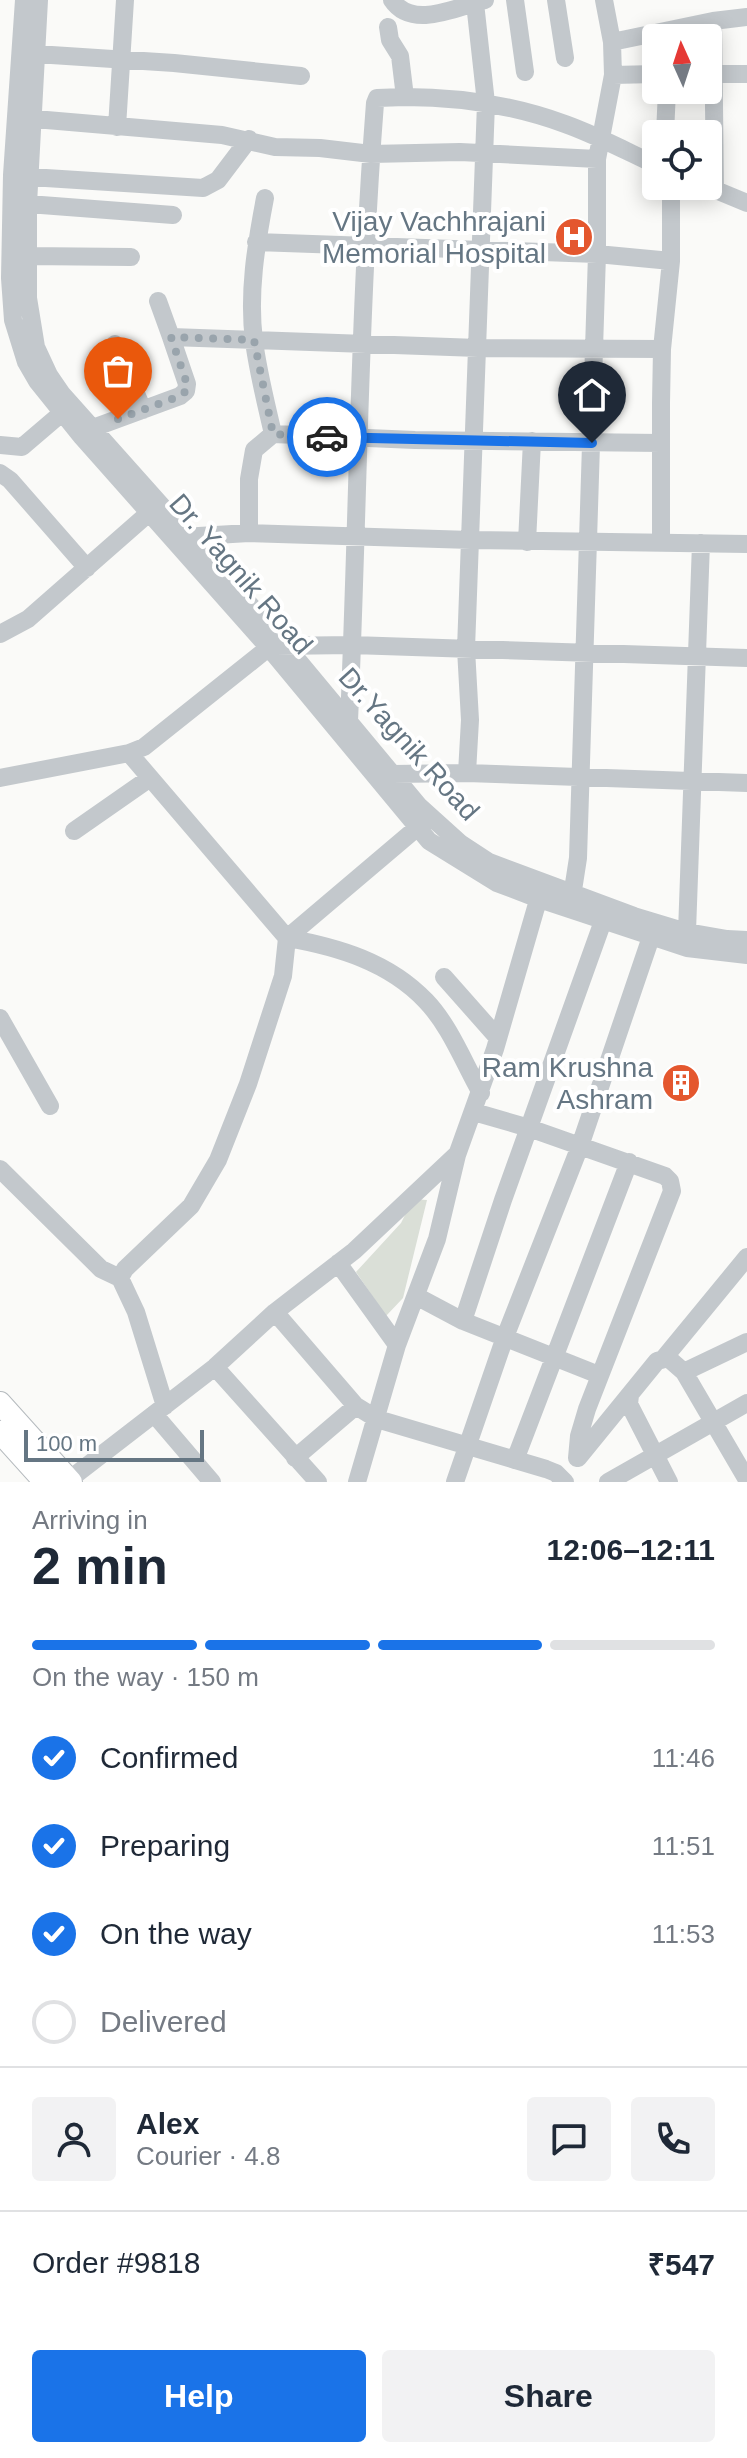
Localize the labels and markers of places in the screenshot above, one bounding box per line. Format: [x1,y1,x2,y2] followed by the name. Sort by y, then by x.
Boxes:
[322,206,546,269] place label: Vijay Vachhrajani Memorial Hospital
[553,216,595,258] hospital icon: Vijay Vachhrajani Memorial Hospital
[84,337,152,419] pin
[558,361,626,443] pin
[482,1052,653,1115] place label: Ram Krushna Ashram
[660,1062,702,1104] building icon: Ram Krushna Ashram

